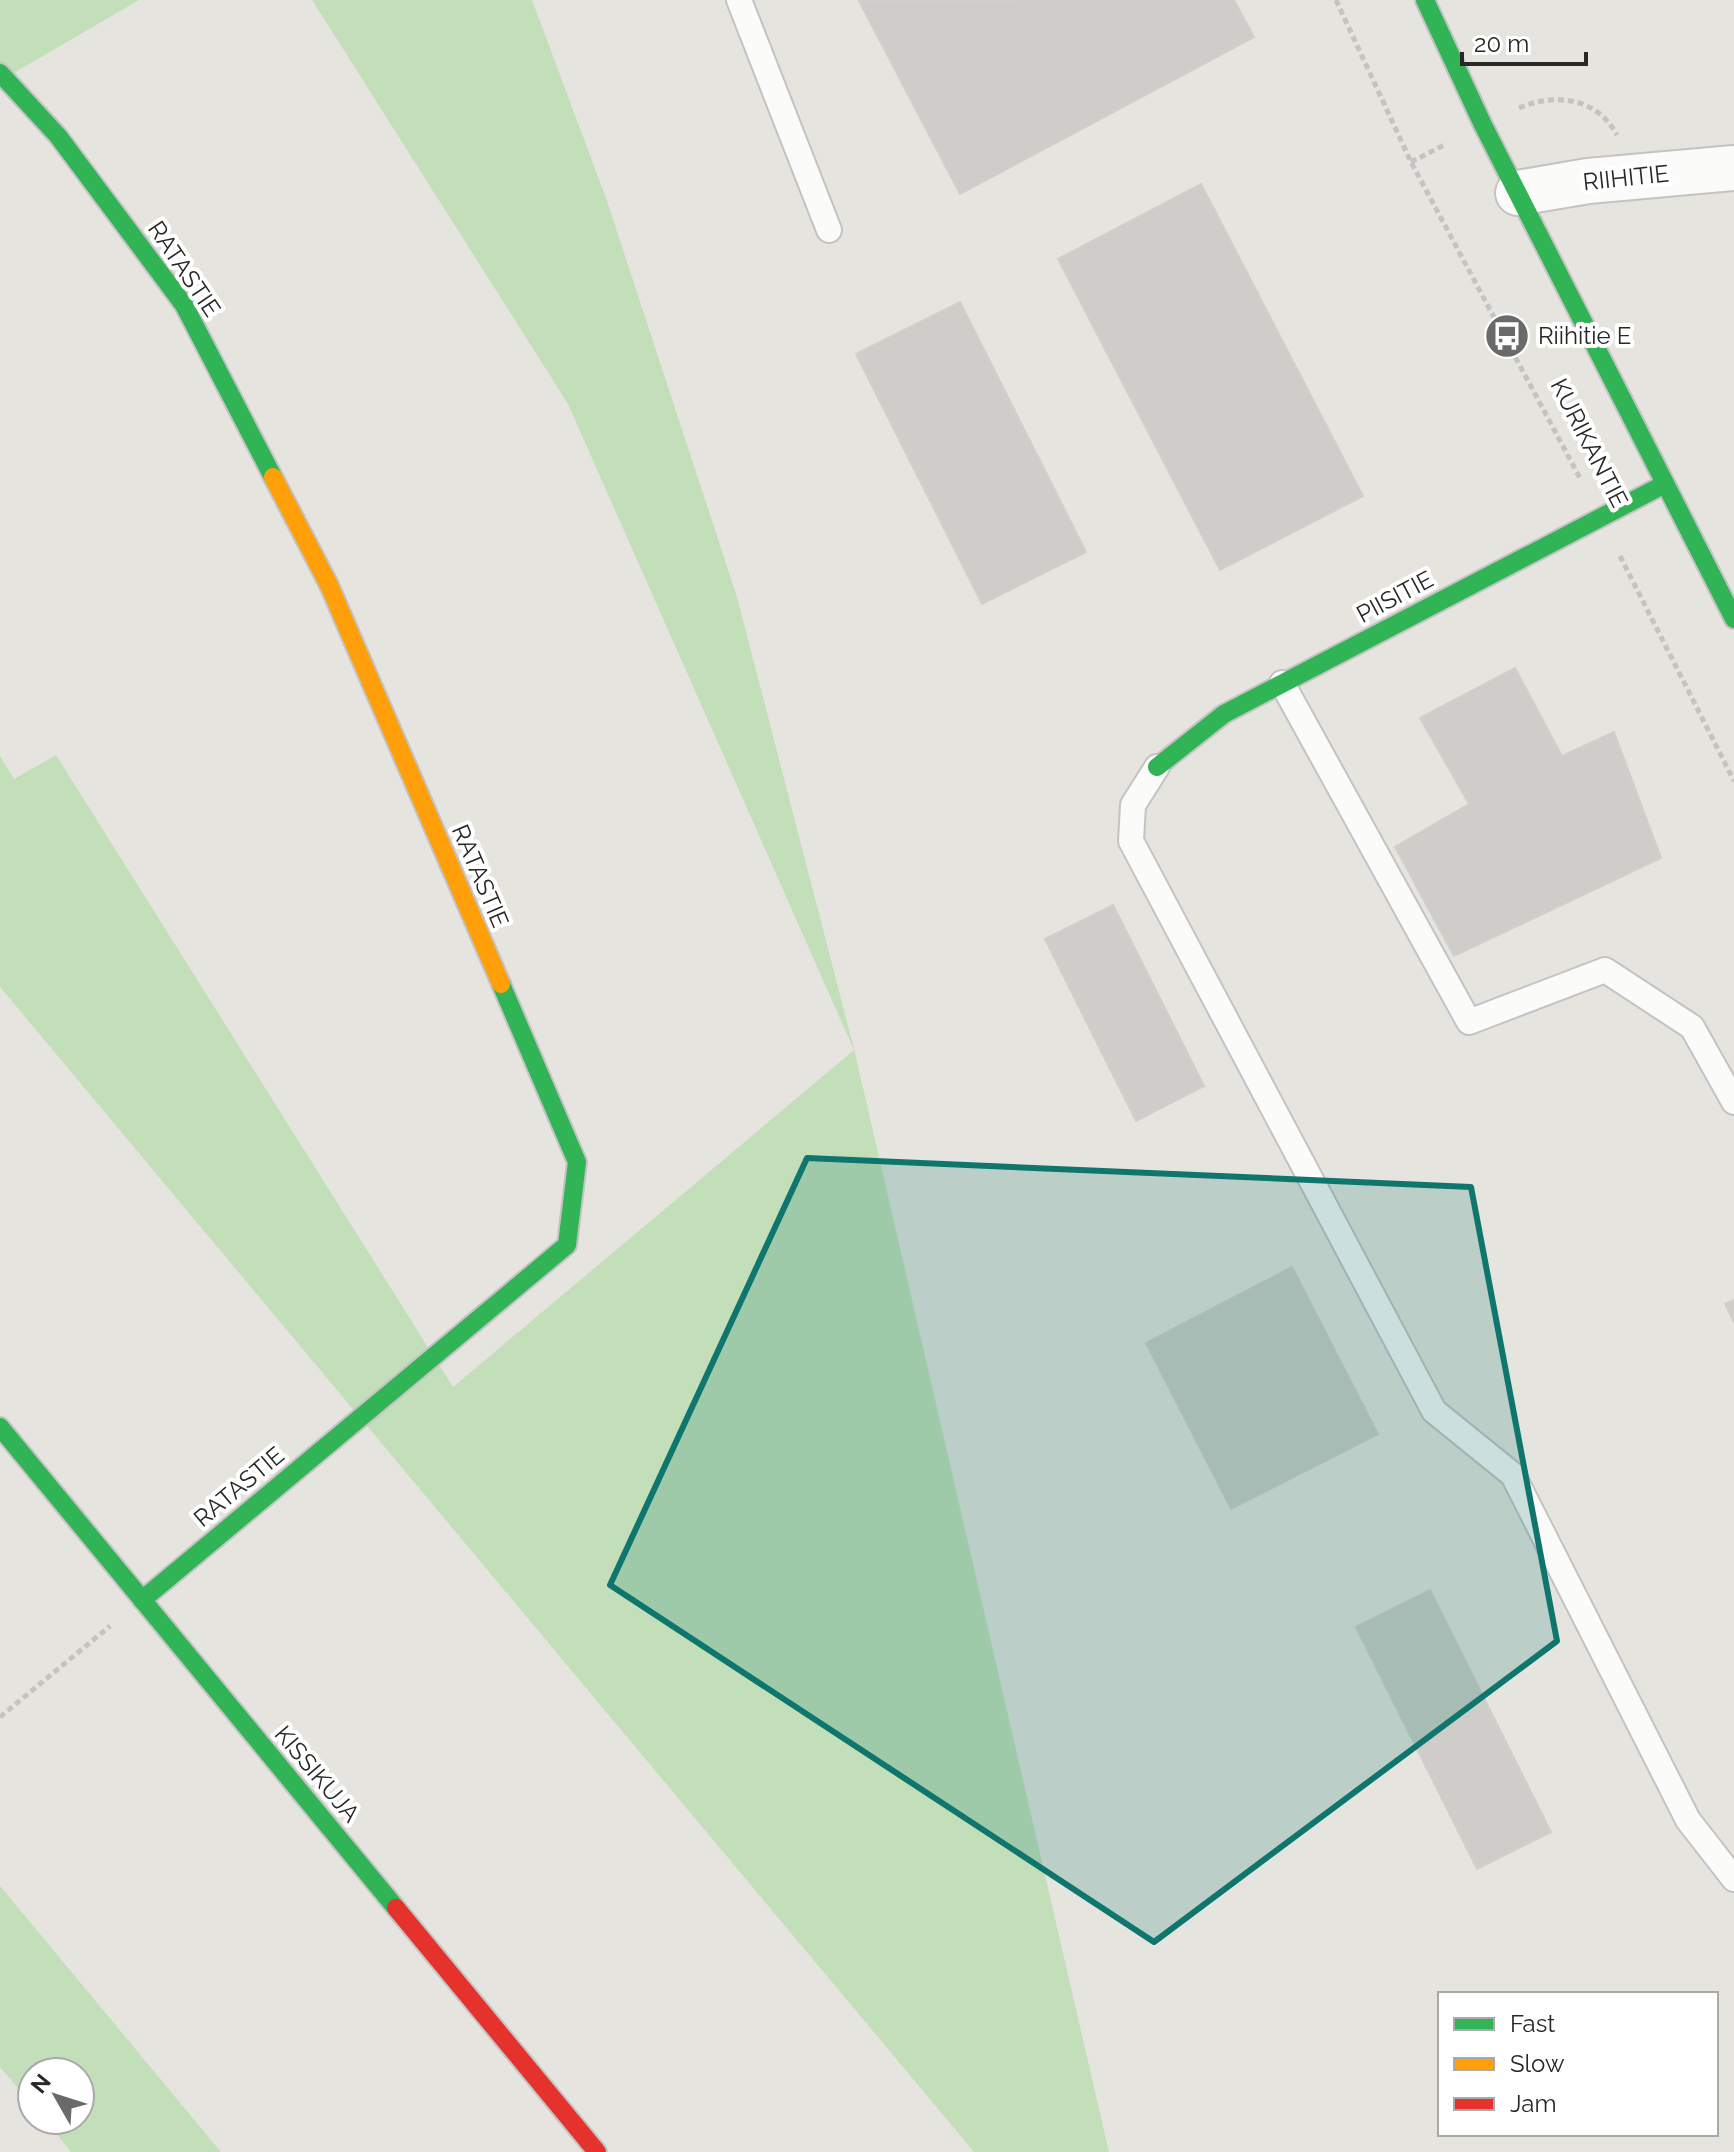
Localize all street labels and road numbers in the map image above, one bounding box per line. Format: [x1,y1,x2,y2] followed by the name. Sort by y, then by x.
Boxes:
[1581,159,1670,196] street label: RIIHITIE
[142,215,227,322] street label: RATASTIE
[1545,374,1634,512] street label: KURIKANTIE
[1352,564,1438,629] street label: PIISITIE
[446,820,515,932] street label: RATASTIE
[188,1441,290,1533] street label: RATASTIE
[269,1720,366,1828] street label: KISSIKUJA

